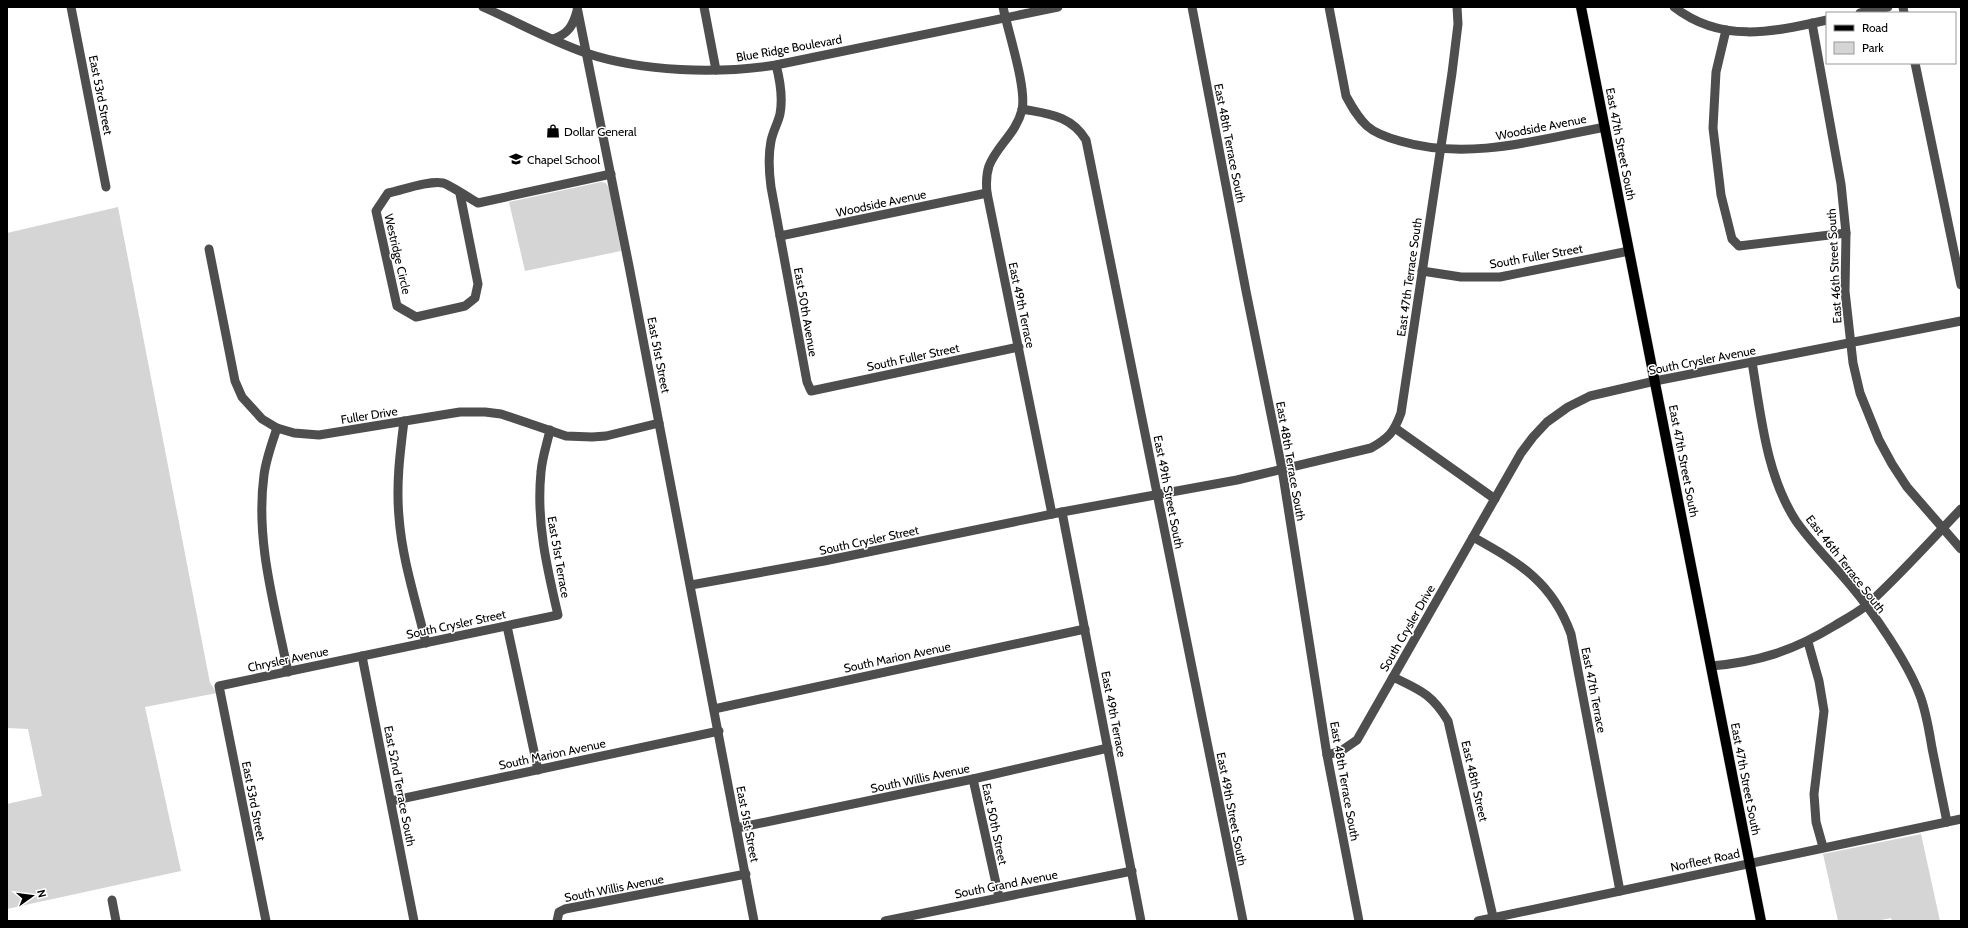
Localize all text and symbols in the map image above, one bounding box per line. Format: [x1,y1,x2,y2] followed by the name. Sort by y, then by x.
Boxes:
[1826,12,1956,64] legend
[1862,20,1888,35] text: Road
[735,31,843,65] street label: Blue Ridge Boulevard
[1862,40,1884,55] text: Park
[86,54,116,136] street label: East 53rd Street
[1211,82,1249,204] street label: East 48th Terrace South
[1603,86,1639,202] street label: East 47th Street South
[1494,111,1588,143] street label: Woodside Avenue
[545,123,561,139] shop icon: Dollar General
[564,124,637,139] place label: Dollar General
[508,151,524,167] school or university icon: Chapel School
[527,152,600,167] place label: Chapel School
[835,186,927,220] street label: Woodside Avenue
[1823,208,1845,324] street label: East 46th Street South
[381,212,415,296] street label: Westridge Circle
[1393,217,1425,337] street label: East 47th Terrace South
[1488,240,1584,272] street label: South Fuller Street
[1006,261,1038,349] street label: East 49th Terrace
[791,266,821,358] street label: East 50th Avenue
[644,316,674,394] street label: East 51st Street
[865,340,961,374] street label: South Fuller Street
[1647,342,1757,378] street label: South Crysler Avenue
[1273,400,1309,522] street label: East 48th Terrace South
[340,403,398,427] street label: Fuller Drive
[1666,403,1702,519] street label: East 47th Street South
[1151,434,1187,550] street label: East 49th Street South
[1803,512,1889,616] street label: East 46th Terrace South
[544,515,574,599] street label: East 51st Terrace
[818,522,920,558] street label: South Crysler Street
[1376,582,1438,674] street label: South Crysler Drive
[405,606,507,642] street label: South Crysler Street
[842,638,952,676] street label: South Marion Avenue
[246,643,330,675] street label: Chrysler Avenue
[1578,646,1610,734] street label: East 47th Terrace
[1098,670,1130,758] street label: East 49th Terrace
[1327,720,1363,842] street label: East 48th Terrace South
[1728,721,1764,837] street label: East 47th Street South
[381,724,419,848] street label: East 52nd Terrace South
[497,735,607,773] street label: South Marion Avenue
[1458,739,1492,823] street label: East 48th Street
[1214,751,1250,867] street label: East 49th Street South
[239,760,269,842] street label: East 53rd Street
[869,760,971,796] street label: South Willis Avenue
[979,782,1011,866] street label: East 50th Street
[733,785,763,863] street label: East 51st Street
[1669,845,1741,875] street label: Norfleet Road
[953,867,1059,901] street label: South Grand Avenue
[563,871,665,905] street label: South Willis Avenue
[12,876,52,916] north arrow
[34,888,49,899] text: N

